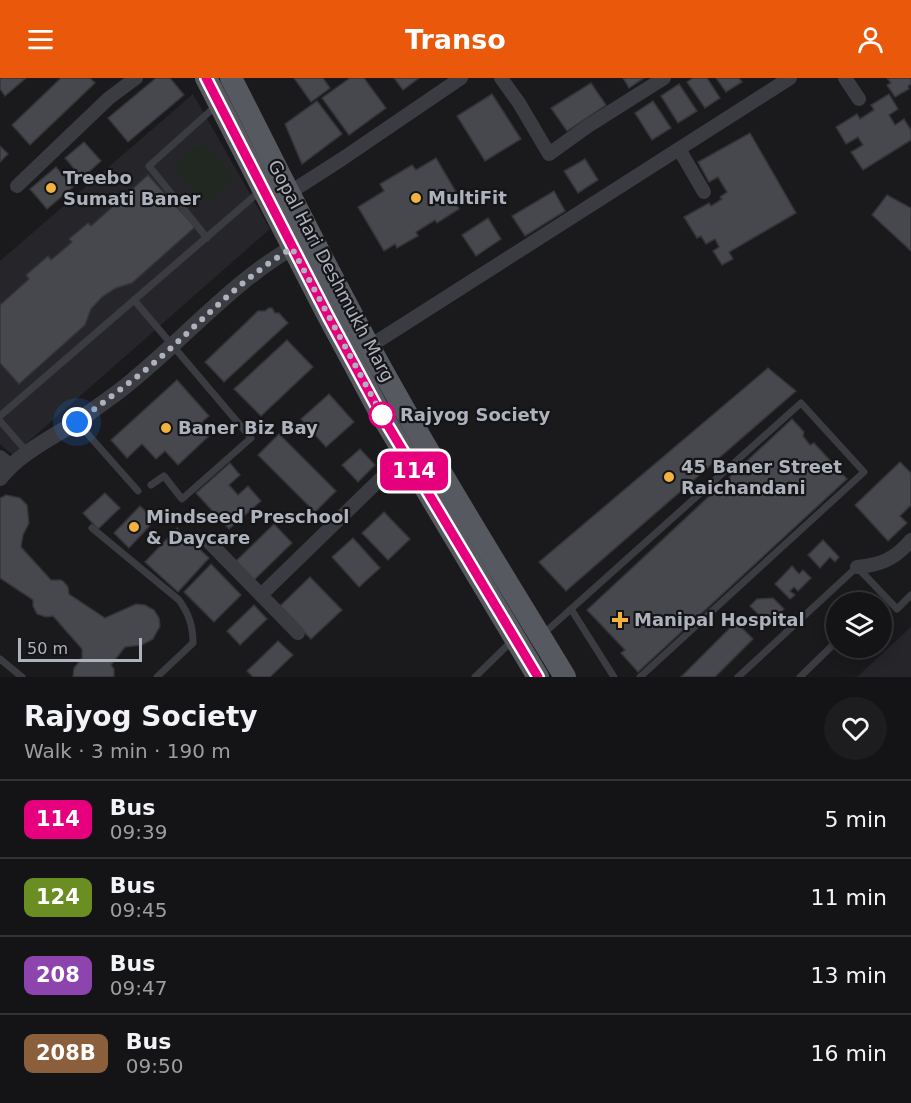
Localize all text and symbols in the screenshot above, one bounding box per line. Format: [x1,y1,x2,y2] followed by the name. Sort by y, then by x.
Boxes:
[24,23,57,56] icon: menu
[854,23,887,56] icon: person
[405,24,506,55] text: Transo
[264,156,399,385] street label: Gopal Hari Deshmukh Marg
[63,167,201,209] place label: Treebo Sumati Baner
[44,181,58,195] marker: Treebo Sumati Baner
[428,187,507,208] place label: MultiFit
[409,191,423,205] marker: MultiFit
[369,402,395,428] marker: Rajyog Society
[400,404,550,425] place label: Rajyog Society
[62,407,92,437] your location
[178,417,318,438] place label: Baner Biz Bay
[159,421,173,435] marker: Baner Biz Bay
[380,452,448,490] line badge: 114
[681,456,842,498] place label: 45 Baner Street Raichandani
[392,459,436,483] text: 114
[662,470,676,484] marker: 45 Baner Street Raichandani
[146,506,349,548] place label: Mindseed Preschool & Daycare
[127,520,141,534] marker: Mindseed Preschool & Daycare
[826,592,892,658] map controls
[826,592,892,658] button: layers
[634,609,805,630] place label: Manipal Hospital
[611,611,629,629] marker: Manipal Hospital
[18,635,142,662] scale bar
[27,639,68,658] text: 50 m
[824,697,887,760] button: heart
[24,700,258,733] text: Rajyog Society
[24,739,231,763] text: Walk · 3 min · 190 m
[110,795,155,820] text: Bus
[36,807,80,831] text: 114
[825,807,887,832] text: 5 min
[110,820,167,844] text: 09:39
[110,873,155,898] text: Bus
[36,885,80,909] text: 124
[811,885,887,910] text: 11 min
[110,898,167,922] text: 09:45
[110,951,155,976] text: Bus
[36,963,80,987] text: 208
[811,963,887,988] text: 13 min
[110,976,167,1000] text: 09:47
[126,1029,171,1054] text: Bus
[36,1041,96,1065] text: 208B
[811,1041,887,1066] text: 16 min
[126,1054,183,1078] text: 09:50

